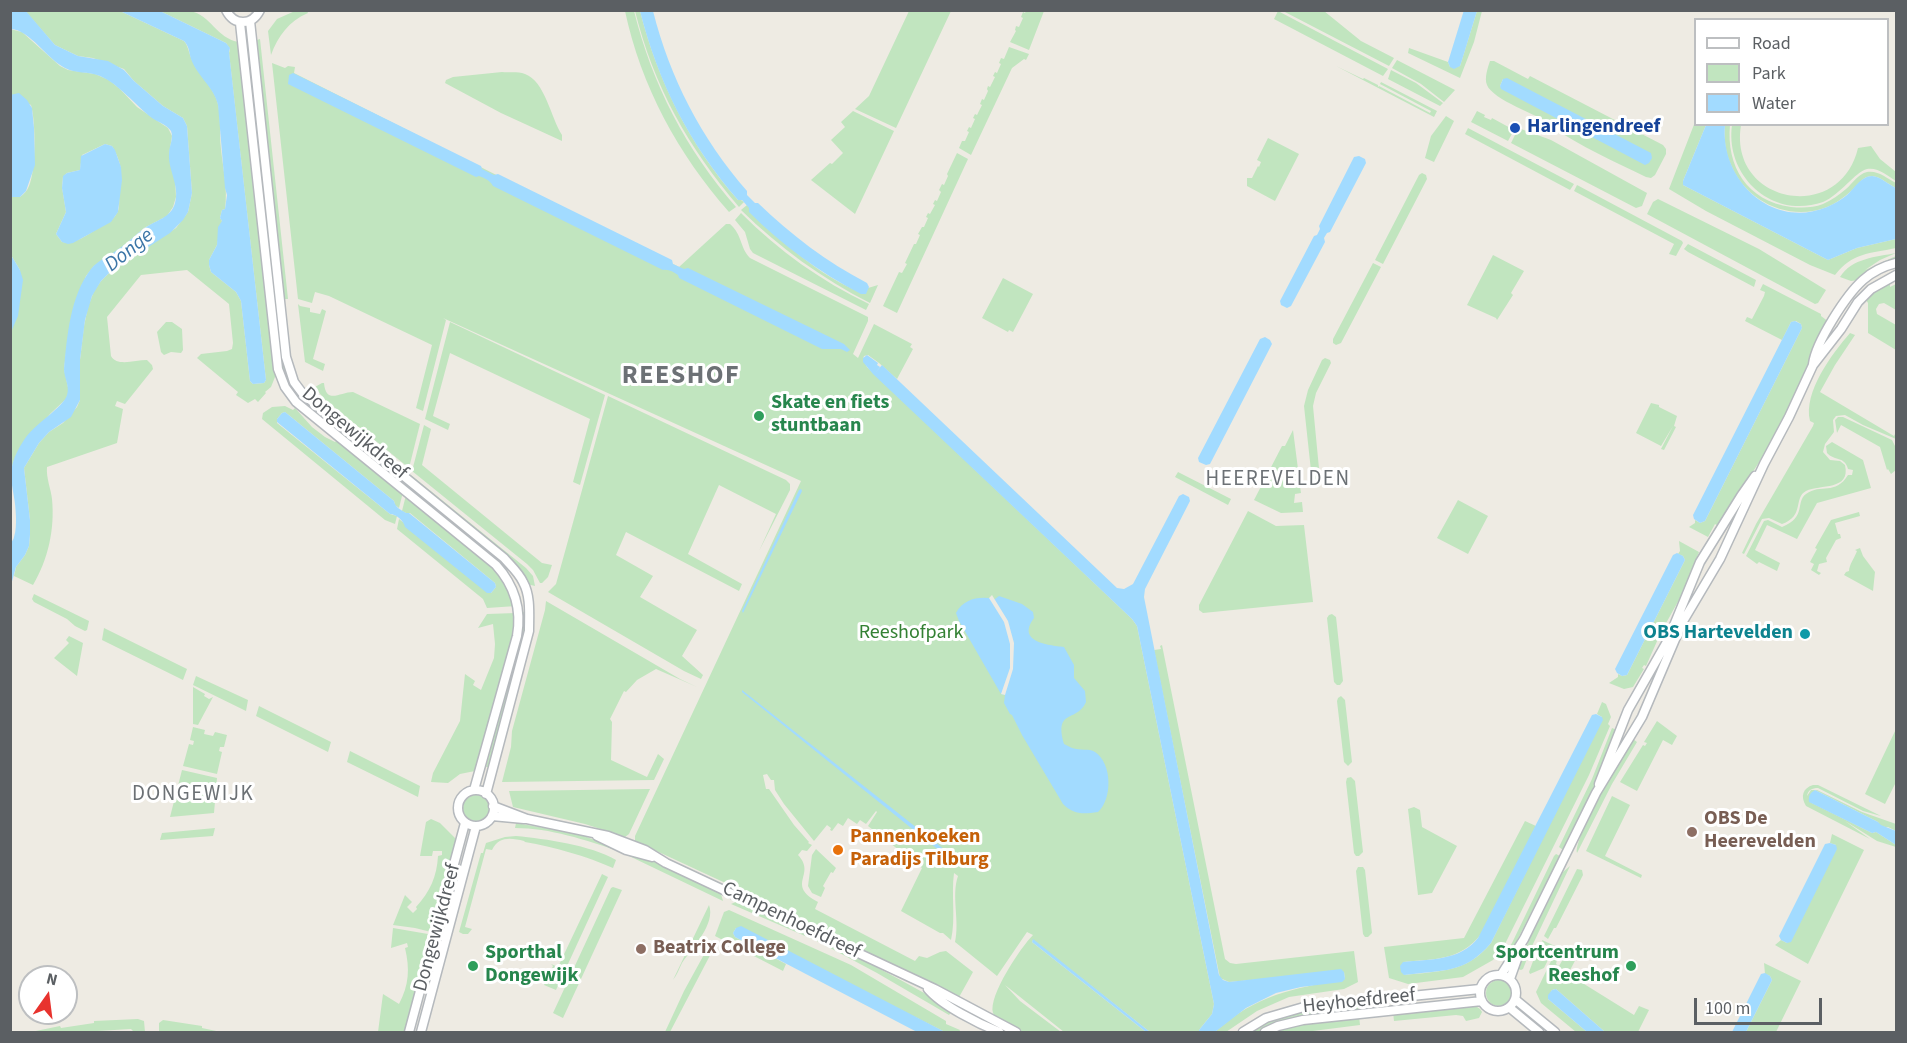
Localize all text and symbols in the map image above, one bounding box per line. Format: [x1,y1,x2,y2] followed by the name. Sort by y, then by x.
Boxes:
[1694,18,1889,126] legend
[1752,31,1791,56] text: Road
[1752,61,1786,86] text: Park
[1752,91,1796,116] text: Water
[1527,116,1660,140] place label: Harlingendreef
[1508,121,1522,135] marker: Harlingendreef
[101,224,159,278] water label: Donge
[622,361,740,393] district label: REESHOF
[296,383,412,485] street label: Dongewijkdreef
[771,392,889,439] place label: Skate en fiets stuntbaan
[752,409,766,423] marker: Skate en fiets stuntbaan
[1206,467,1350,493] district label: HEEREVELDEN
[859,622,963,646] park label: Reeshofpark
[1643,622,1793,646] place label: OBS Hartevelden
[1798,627,1812,641] marker: OBS Hartevelden
[132,782,254,808] district label: DONGEWIJK
[1704,808,1816,855] place label: OBS De Heerevelden
[1685,825,1699,839] marker: OBS De Heerevelden
[850,826,989,873] place label: Pannenkoeken Paradijs Tilburg
[831,843,845,857] marker: Pannenkoeken Paradijs Tilburg
[409,862,467,994] street label: Dongewijkdreef
[718,877,864,965] street label: Campenhoefdreef
[653,937,786,961] place label: Beatrix College
[485,942,578,989] place label: Sporthal Dongewijk
[634,942,648,956] marker: Beatrix College
[1495,942,1619,989] place label: Sportcentrum Reeshof
[466,959,480,973] marker: Sporthal Dongewijk
[1624,959,1638,973] marker: Sportcentrum Reeshof
[18,965,78,1025] north arrow
[44,968,60,991] text: N
[1301,984,1417,1020] street label: Heyhoefdreef
[1697,986,1824,1024] scale bar
[1705,996,1750,1021] text: 100 m

